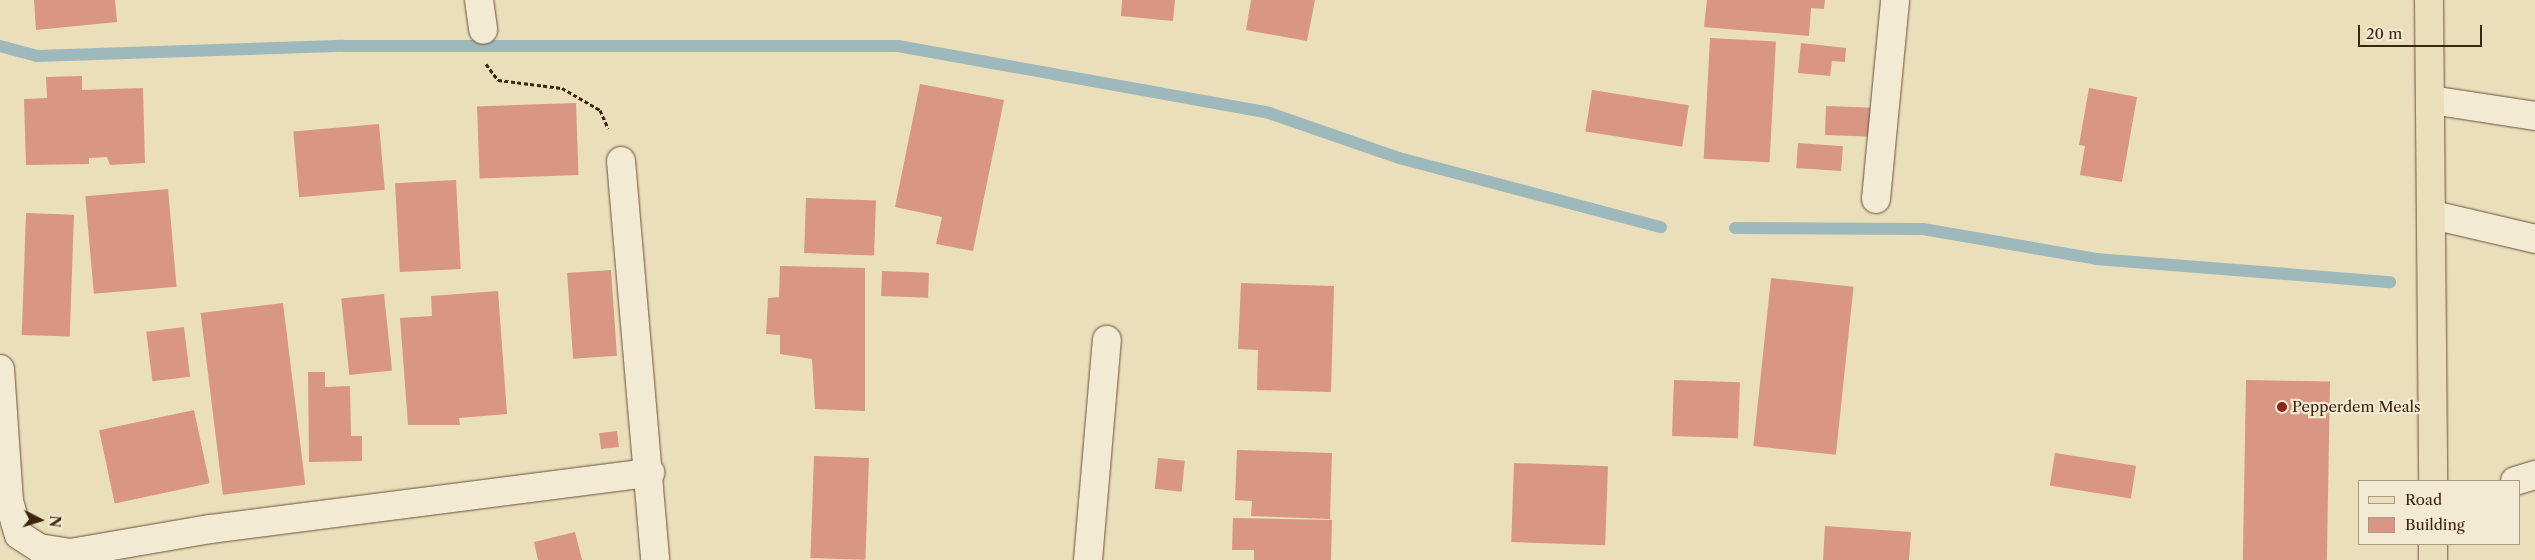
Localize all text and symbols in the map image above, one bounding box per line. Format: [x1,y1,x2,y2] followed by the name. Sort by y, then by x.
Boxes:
[2360,15,2484,47] scale bar
[2366,24,2402,43] text: 20 m
[2292,398,2421,416] place label: Pepperdem Meals
[2276,401,2288,413] marker: Pepperdem Meals
[2358,480,2520,545] legend
[2405,490,2442,509] text: Road
[15,495,65,545] north arrow
[45,514,64,528] text: N
[2405,515,2465,534] text: Building

